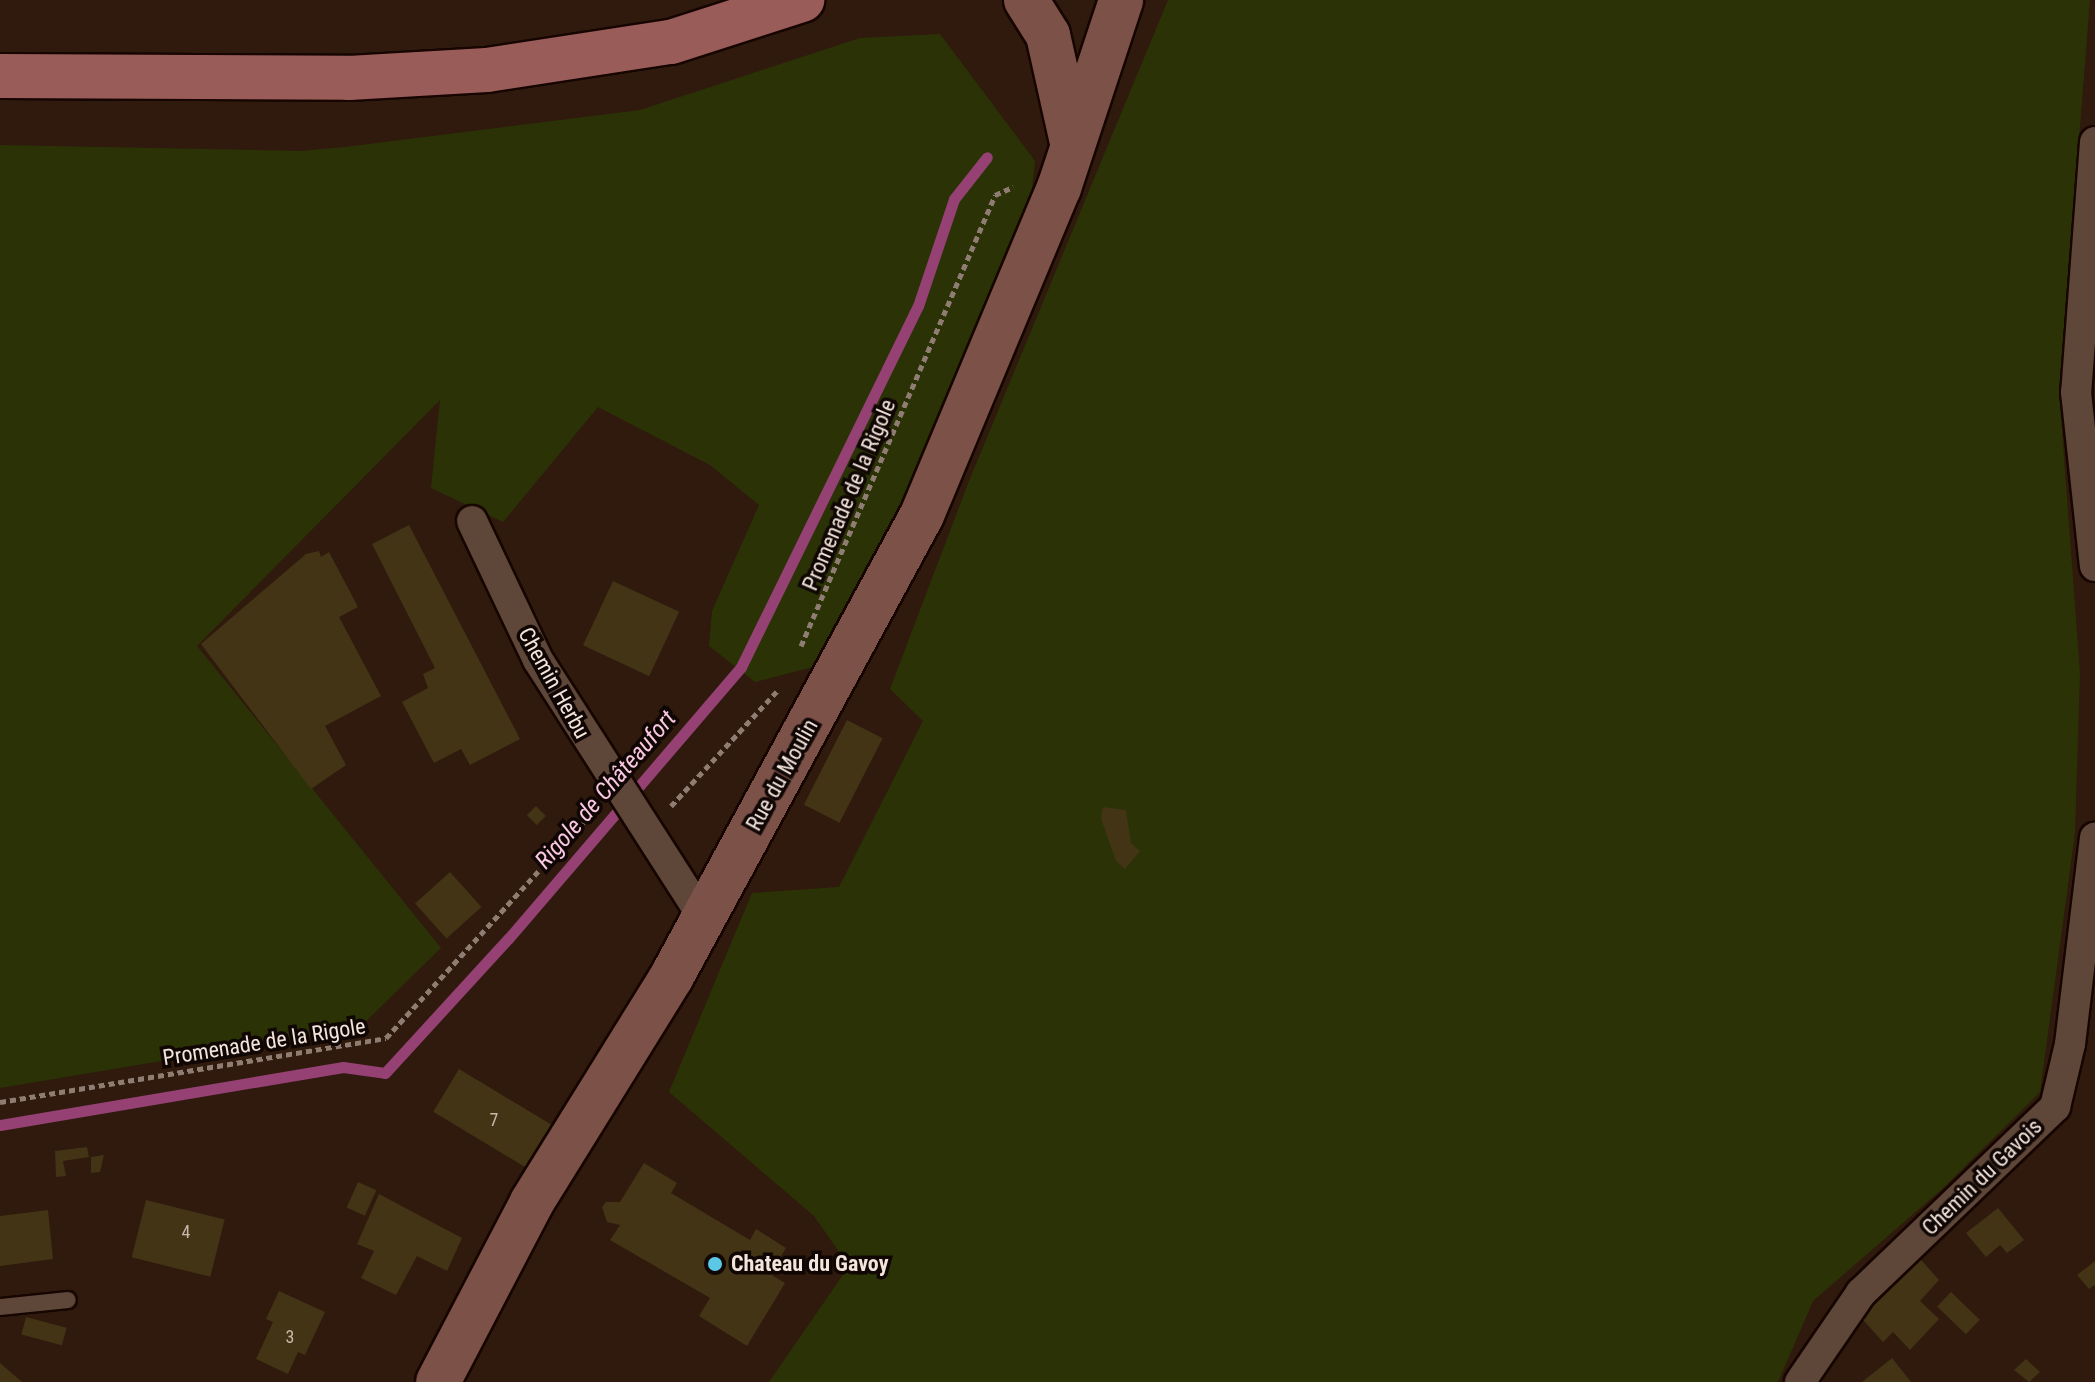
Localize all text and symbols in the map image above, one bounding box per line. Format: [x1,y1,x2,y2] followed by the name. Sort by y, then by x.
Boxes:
[797,396,901,594] street label: Promenade de la Rigole
[513,623,595,743] street label: Chemin Herbu
[530,705,682,875] water label: Rigole de Châteaufort
[741,715,823,835] street label: Rue du Moulin
[161,1013,367,1071] street label: Promenade de la Rigole
[490,1109,498,1131] house number: 7
[1917,1113,2047,1241] street label: Chemin du Gavois
[182,1221,190,1243] house number: 4
[731,1251,888,1277] place label: Chateau du Gavoy
[706,1255,724,1273] marker: Chateau du Gavoy
[286,1326,294,1348] house number: 3

